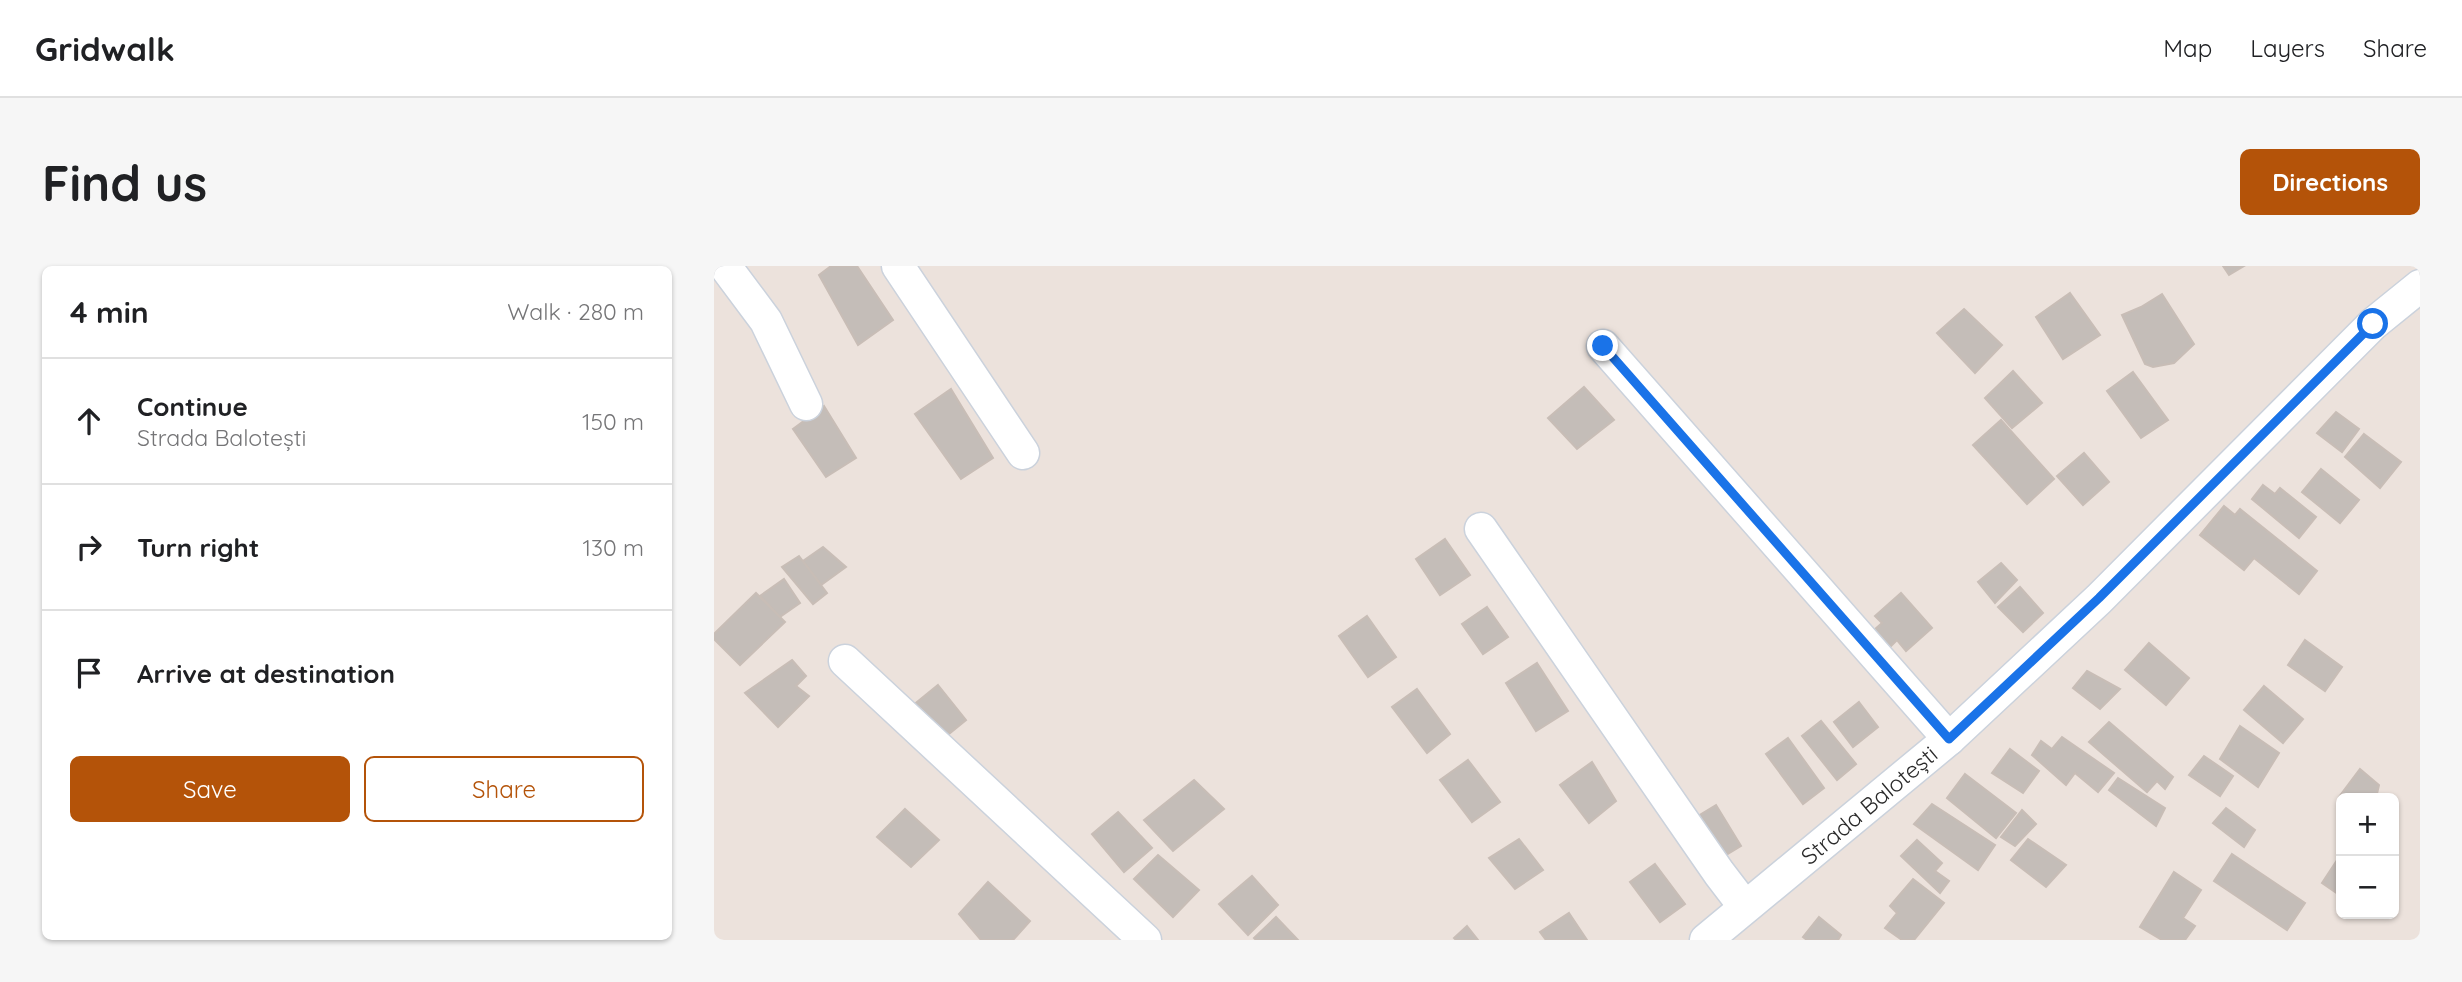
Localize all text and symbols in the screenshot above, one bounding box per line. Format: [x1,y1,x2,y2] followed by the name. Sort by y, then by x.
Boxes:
[35,28,175,69] text: Gridwalk
[2163,33,2212,63] text: Map
[2250,33,2325,63] text: Layers
[2363,33,2427,63] text: Share
[2240,149,2420,215] button: Directions
[42,152,207,213] text: Find us
[70,293,149,331] text: 4 min
[507,297,644,326] text: Walk · 280 m
[2357,308,2388,339] route start
[1587,330,1618,361] route end
[137,390,248,423] text: Continue
[70,402,108,440] icon: ahead
[582,407,644,436] text: 150 m
[137,423,306,452] text: Strada Balotești
[70,528,108,566] icon: right
[137,531,259,564] text: Turn right
[582,533,644,562] text: 130 m
[70,654,108,692] icon: arrive
[137,657,395,690] text: Arrive at destination
[1795,739,1943,871] street label: Strada Balotești
[70,756,350,822] button: Save
[364,756,644,822] button: Share
[2336,793,2399,919] map controls
[2336,793,2399,856] button: +
[2336,856,2399,919] button: −

